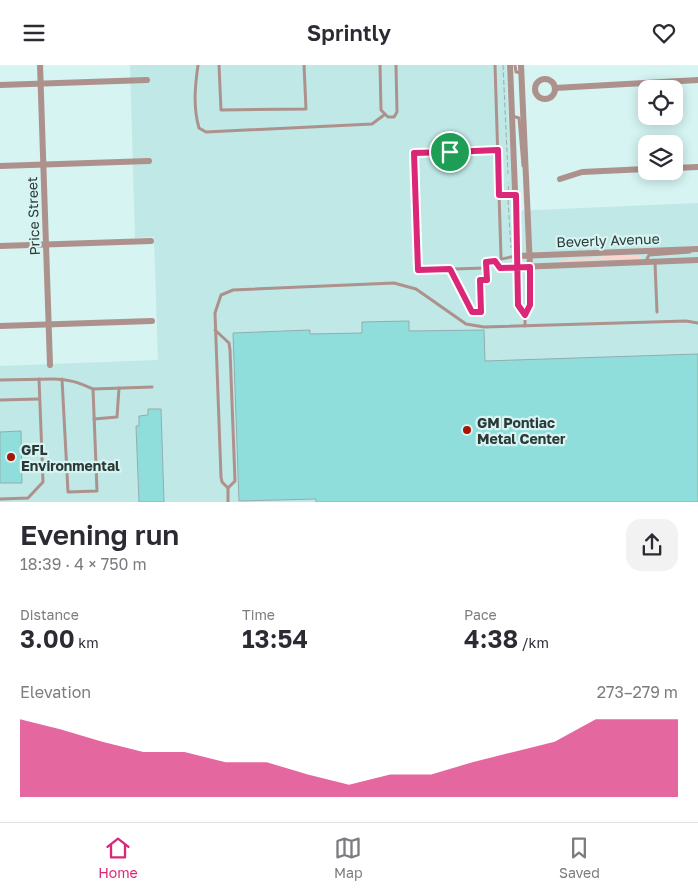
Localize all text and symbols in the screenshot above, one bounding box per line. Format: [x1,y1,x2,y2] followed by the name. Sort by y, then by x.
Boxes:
[20,19,48,47] icon: menu
[307,19,391,46] text: Sprintly
[650,19,678,47] icon: heart
[638,80,683,180] map controls
[638,80,683,125] button: locate
[429,131,471,173] pin
[638,135,683,180] button: layers
[436,138,464,166] icon: arrive
[23,176,43,256] street label: Price Street
[556,230,660,250] street label: Beverly Avenue
[477,414,566,447] place label: GM Pontiac Metal Center
[461,424,473,436] marker: GM Pontiac Metal Center
[21,441,120,474] place label: GFL Environmental
[5,451,17,463] marker: GFL Environmental
[20,518,179,551] text: Evening run
[626,519,678,571] button: share
[20,554,147,574] text: 18:39 · 4 × 750 m
[20,606,79,623] text: Distance
[242,606,275,623] text: Time
[464,606,497,623] text: Pace
[20,623,75,654] text: 3.00
[242,623,308,654] text: 13:54
[464,623,518,654] text: 4:38
[75,634,99,651] text: km
[518,634,549,651] text: /km
[20,682,91,702] text: Elevation
[597,682,678,702] text: 273–279 m
[98,834,138,881] tab: Home
[334,834,363,881] tab: Map
[559,834,600,881] tab: Saved

